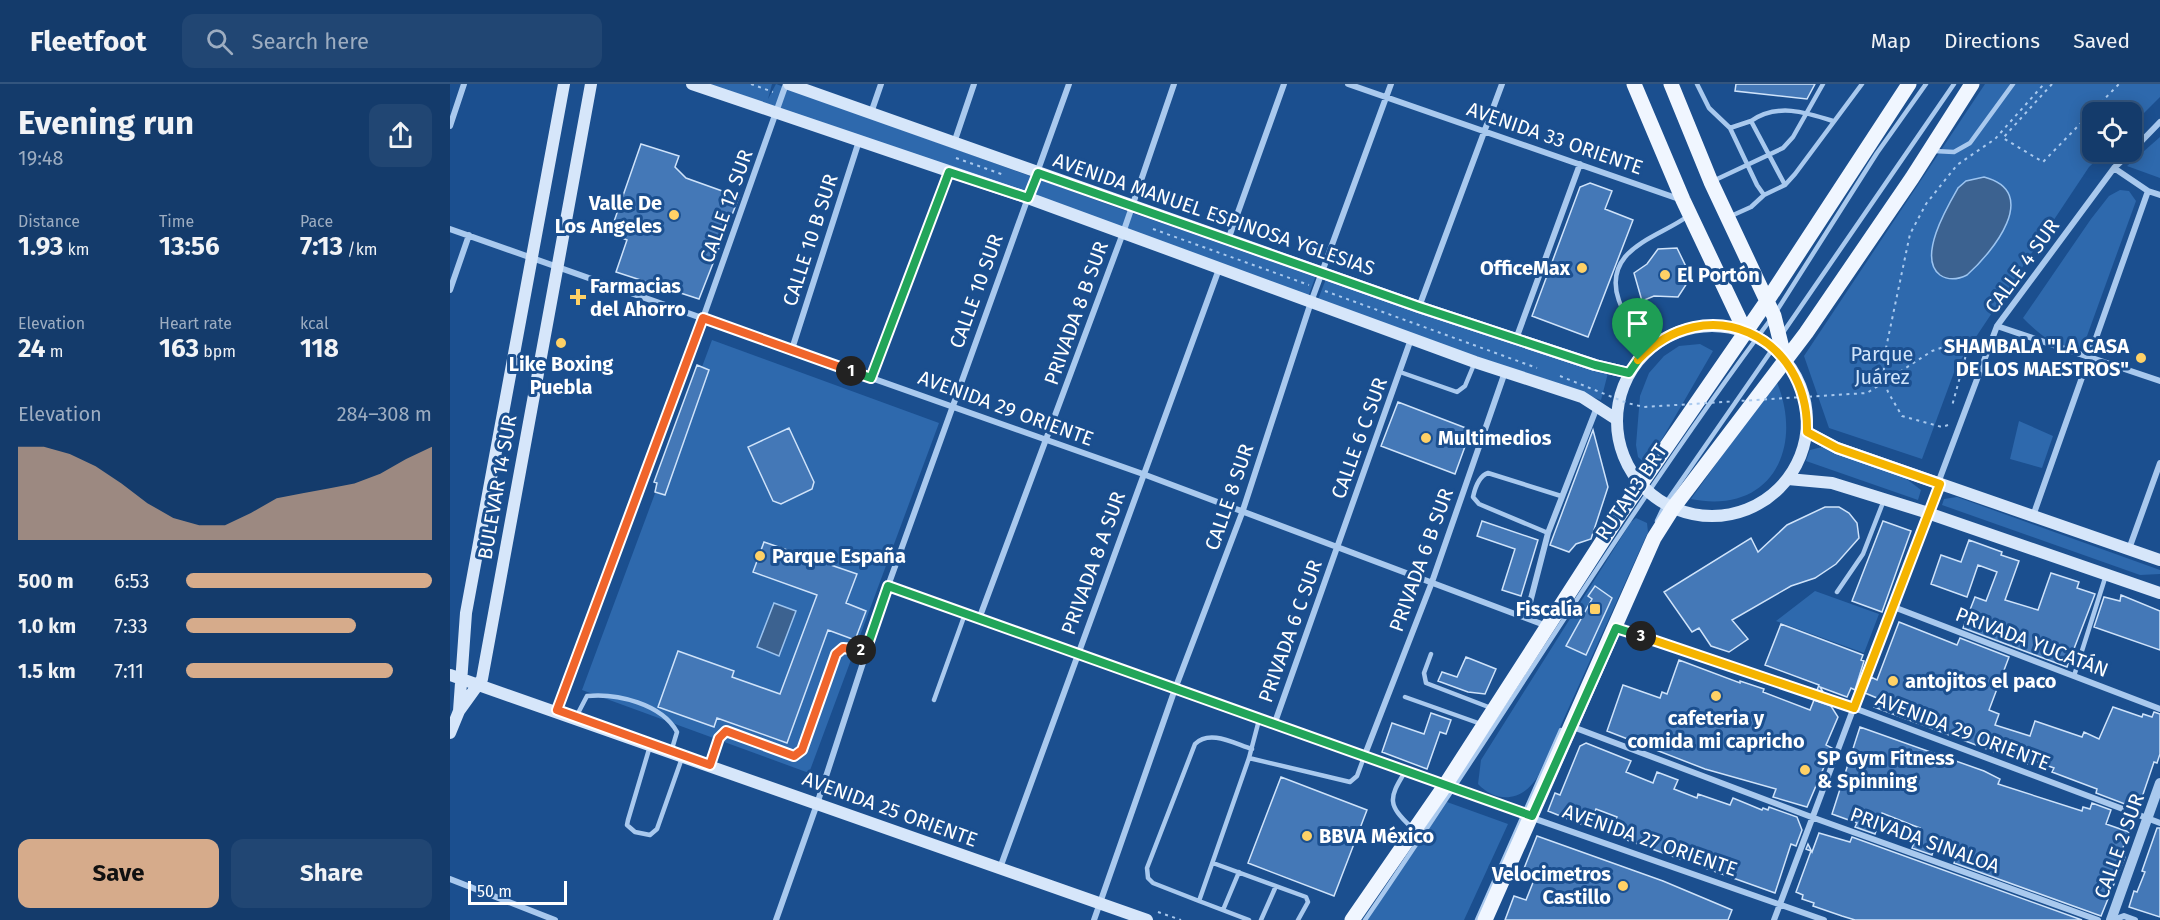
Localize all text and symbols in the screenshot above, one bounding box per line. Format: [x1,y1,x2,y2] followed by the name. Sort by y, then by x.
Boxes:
[182,14,602,68] search box
[30,25,146,58] text: Fleetfoot
[203,25,236,58] icon: search
[251,28,369,55] text: Search here
[1871,28,1911,54] text: Map
[1944,28,2040,54] text: Directions
[2073,28,2130,54] text: Saved
[1464,97,1646,179] street label: AVENIDA 33 ORIENTE
[2082,102,2142,162] map controls
[2082,102,2142,162] button: locate
[18,103,194,143] text: Evening run
[369,104,432,167] button: share
[18,146,64,170] text: 19:48
[694,146,758,266] street label: CALLE 12 SUR
[1050,148,1378,280] street label: AVENIDA MANUEL ESPINOSA YGLESIAS
[777,171,843,309] street label: CALLE 10 B SUR
[555,191,662,238] place label: Valle De Los Angeles
[667,208,681,222] marker: Valle De Los Angeles
[18,212,80,231] text: Distance
[159,212,194,231] text: Time
[300,212,333,231] text: Pace
[1980,214,2064,318] street label: CALLE 4 SUR
[18,231,63,262] text: 1.93
[159,231,220,262] text: 13:56
[300,231,343,262] text: 7:13
[944,231,1008,351] street label: CALLE 10 SUR
[1039,238,1113,388] street label: PRIVADA 8 B SUR
[63,240,89,259] text: km
[343,240,378,259] text: /km
[1480,256,1571,280] place label: OfficeMax
[1575,261,1589,275] marker: OfficeMax
[1677,263,1760,287] place label: El Portón
[1658,268,1672,282] marker: El Portón
[590,274,686,321] place label: Farmacias del Ahorro
[571,290,585,304] marker: Farmacias del Ahorro
[1612,298,1663,360] pin
[1621,307,1654,340] icon: arrive
[18,314,85,333] text: Elevation
[159,314,232,333] text: Heart rate
[300,314,329,333] text: kcal
[18,333,45,364] text: 24
[159,333,199,364] text: 163
[300,333,339,364] text: 118
[1944,334,2130,381] place label: SHAMBALA "LA CASA DE LOS MAESTROS"
[554,336,568,350] marker: Like Boxing Puebla
[45,342,63,361] text: m
[199,342,236,361] text: bpm
[1850,342,1914,389] park label: Parque Juárez
[2134,351,2148,365] marker: SHAMBALA "LA CASA DE LOS MAESTROS"
[509,352,614,399] place label: Like Boxing Puebla
[836,356,866,386] pin: 1
[847,361,855,380] text: 1
[915,365,1097,451] street label: AVENIDA 29 ORIENTE
[1326,374,1392,502] street label: CALLE 6 C SUR
[18,402,102,426] text: Elevation
[337,402,432,426] text: 284–308 m
[472,413,522,561] street label: BULEVAR 14 SUR
[1438,426,1552,450] place label: Multimedios
[1419,431,1433,445] marker: Multimedios
[1590,439,1672,545] street label: RUTA L3 BRT
[1200,441,1258,553] street label: CALLE 8 SUR
[1384,485,1458,635] street label: PRIVADA 6 B SUR
[1056,488,1130,638] street label: PRIVADA 8 A SUR
[772,544,906,568] place label: Parque España
[753,549,767,563] marker: Parque España
[1253,556,1327,706] street label: PRIVADA 6 C SUR
[18,569,74,593] text: 500 m
[114,569,149,593] text: 6:53
[1516,597,1583,621] place label: Fiscalía
[1588,602,1602,616] marker: Fiscalía
[1952,602,2112,682] street label: PRIVADA YUCATÁN
[18,614,76,638] text: 1.0 km
[114,614,148,638] text: 7:33
[1626,621,1656,651] pin: 3
[1637,626,1645,645] text: 3
[846,635,876,665] pin: 2
[857,640,865,659] text: 2
[18,659,76,683] text: 1.5 km
[114,659,144,683] text: 7:11
[1905,669,2057,693] place label: antojitos el paco
[1886,674,1900,688] marker: antojitos el paco
[1872,687,2054,775] street label: AVENIDA 29 ORIENTE
[1709,689,1723,703] marker: cafeteria y comida mi capricho
[1627,706,1805,753] place label: cafeteria y comida mi capricho
[1817,746,1955,793] place label: SP Gym Fitness & Spinning
[1798,763,1812,777] marker: SP Gym Fitness & Spinning
[799,766,981,852] street label: AVENIDA 25 ORIENTE
[2089,790,2149,902] street label: CALLE 2 SUR
[1560,799,1740,881] street label: AVENIDA 27 ORIENTE
[1847,802,2004,878] street label: PRIVADA SINALOA
[1319,824,1435,848] place label: BBVA México
[1300,829,1314,843] marker: BBVA México
[18,839,219,908] button: Save
[231,839,432,908] button: Share
[1491,862,1611,909] place label: Velocimetros Castillo
[468,878,567,906] scale bar
[1616,879,1630,893] marker: Velocimetros Castillo
[477,882,512,901] text: 50 m

